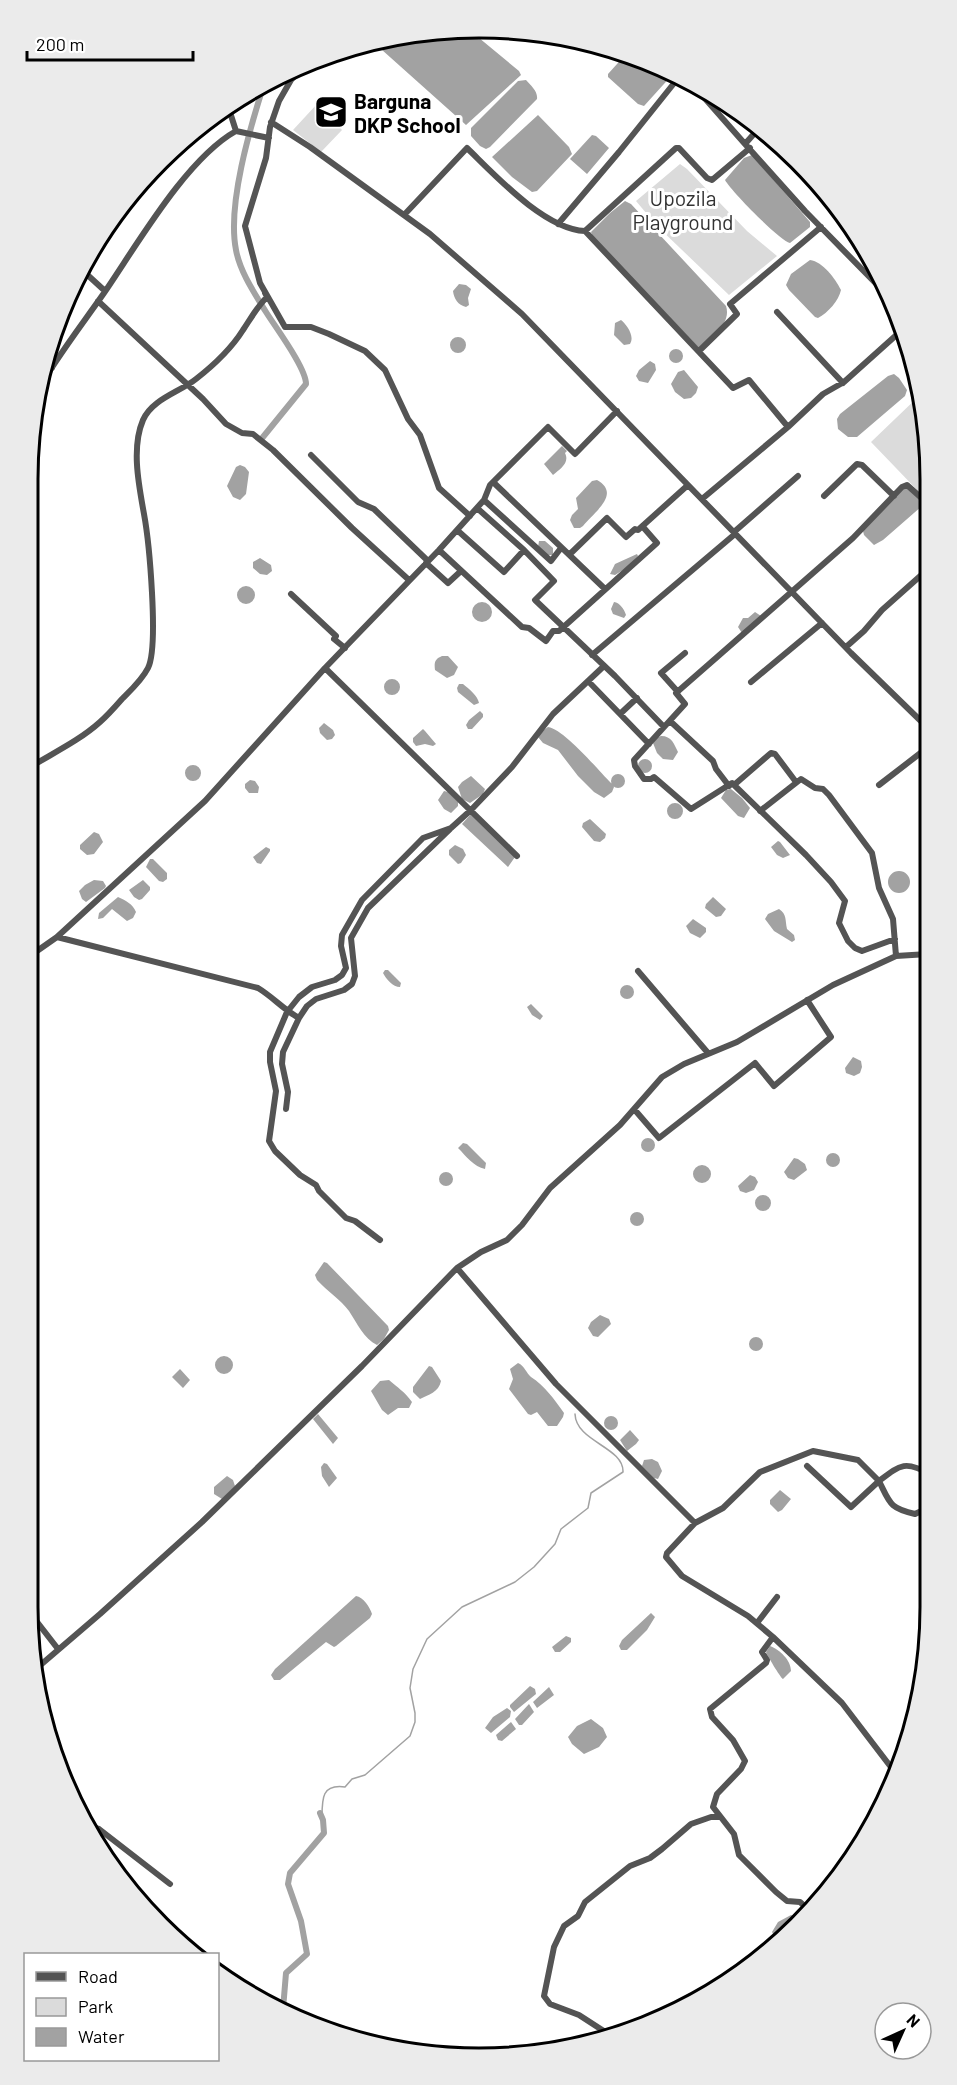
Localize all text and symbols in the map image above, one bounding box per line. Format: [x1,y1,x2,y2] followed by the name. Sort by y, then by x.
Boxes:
[27,24,194,62] scale bar
[36,33,84,55] text: 200 m
[354,88,461,137] place label: Barguna DKP School
[313,94,349,130] school or university icon: Barguna DKP School
[632,185,734,234] park label: Upozila Playground
[24,1953,219,2061] legend
[78,1965,118,1987] text: Road
[78,1995,113,2017] text: Park
[873,2001,933,2061] north arrow
[903,2010,924,2031] text: N
[78,2025,125,2047] text: Water

